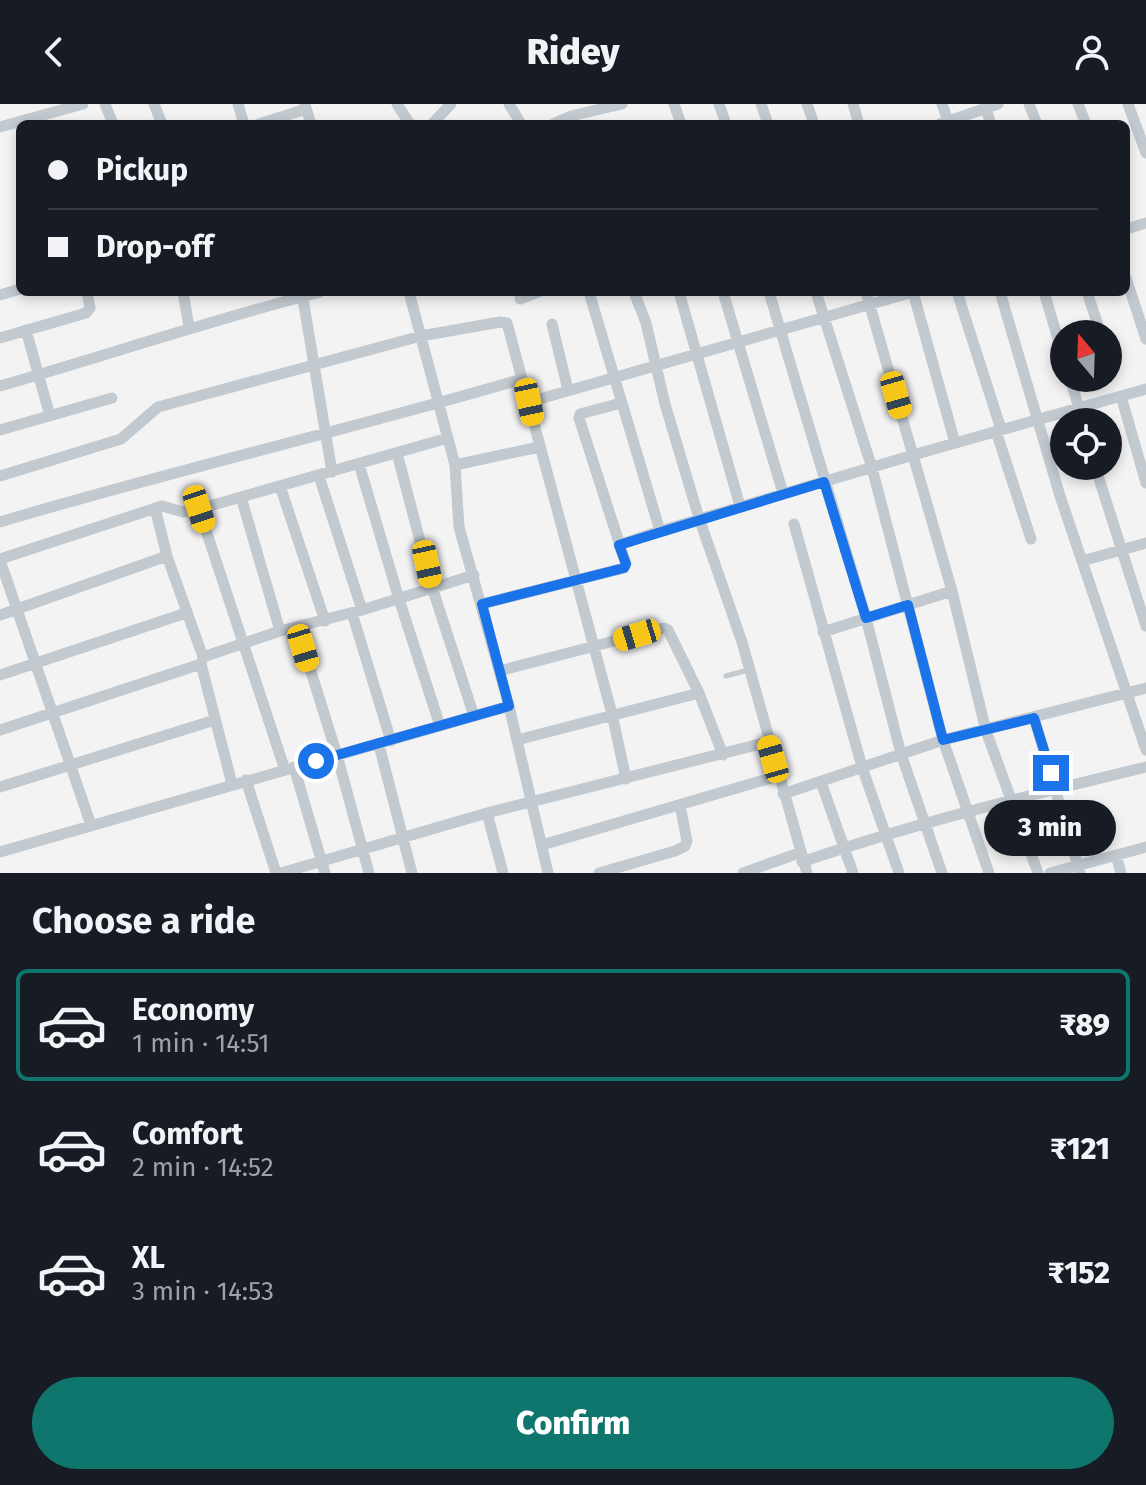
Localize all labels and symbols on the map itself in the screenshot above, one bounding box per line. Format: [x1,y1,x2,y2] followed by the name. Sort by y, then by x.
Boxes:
[1050,320,1122,392] north arrow
[878,369,914,421] car
[512,376,546,428] car
[180,482,218,536] car
[410,538,444,590] car
[611,617,663,653] car
[285,622,321,674] car
[755,733,791,785] car
[298,743,334,779] route start
[1033,755,1069,791] route end
[985,801,1117,857] callout: 3 min

